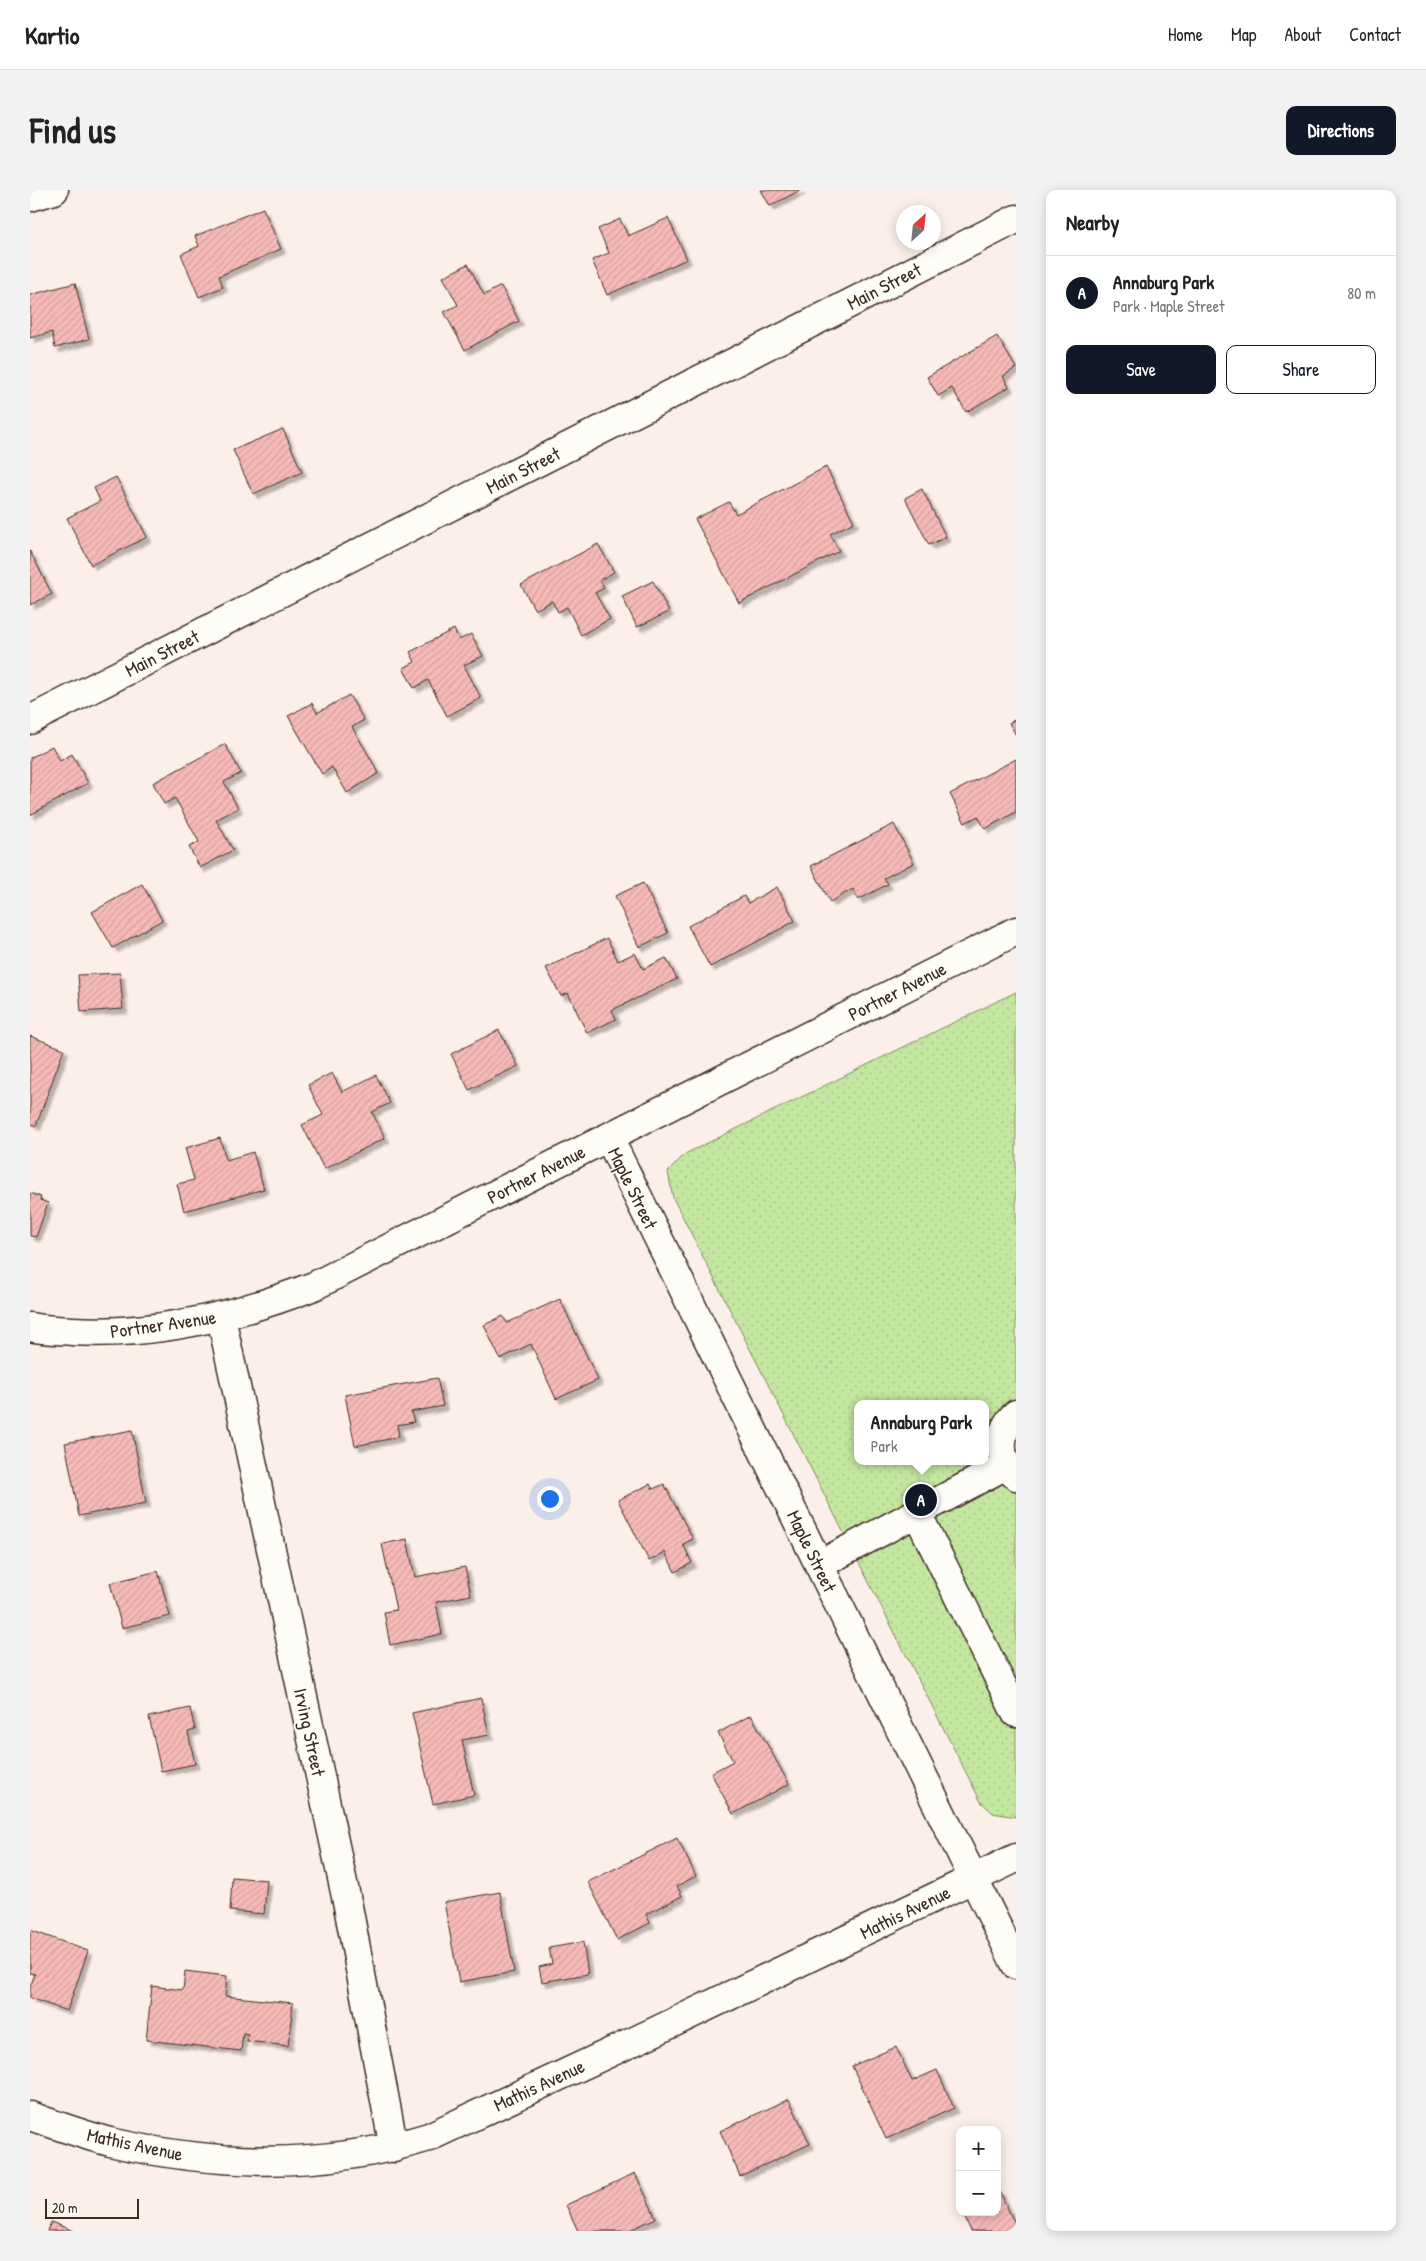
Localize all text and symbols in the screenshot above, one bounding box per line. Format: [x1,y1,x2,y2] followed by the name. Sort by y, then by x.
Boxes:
[25,19,80,51] text: Kartio
[1168,22,1203,47] text: Home
[1231,22,1256,47] text: Map
[1284,22,1321,47] text: About
[1349,22,1401,47] text: Contact
[1286,106,1396,155] button: Directions
[30,107,116,154] text: Find us
[896,205,941,250] north arrow
[1066,208,1119,237] text: Nearby
[842,256,926,316] street label: Main Street
[1113,269,1214,295] text: Annaburg Park
[1078,282,1086,304] text: A
[1347,282,1376,304] text: 80 m
[1113,295,1225,317] text: Park · Maple Street
[1066,345,1216,394] button: Save
[1226,345,1376,394] button: Share
[481,440,565,500] street label: Main Street
[120,623,204,683] street label: Main Street
[844,955,951,1027] street label: Portner Avenue
[483,1138,590,1210] street label: Portner Avenue
[602,1143,664,1234] street label: Maple Street
[108,1304,218,1344] street label: Portner Avenue
[854,1400,989,1465] popup
[871,1409,972,1435] text: Annaburg Park
[871,1435,898,1457] text: Park
[905,1481,937,1519] pin: A
[537,1486,563,1512] your location
[781,1506,843,1597] street label: Maple Street
[288,1686,332,1779] street label: Irving Street
[856,1879,955,1945] street label: Mathis Avenue
[489,2052,589,2117] street label: Mathis Avenue
[85,2121,186,2167] street label: Mathis Avenue
[956,2126,1001,2216] map controls
[956,2126,1001,2171] button: +
[956,2171,1001,2216] button: −
[45,2196,139,2219] scale bar
[52,2198,78,2217] text: 20 m

